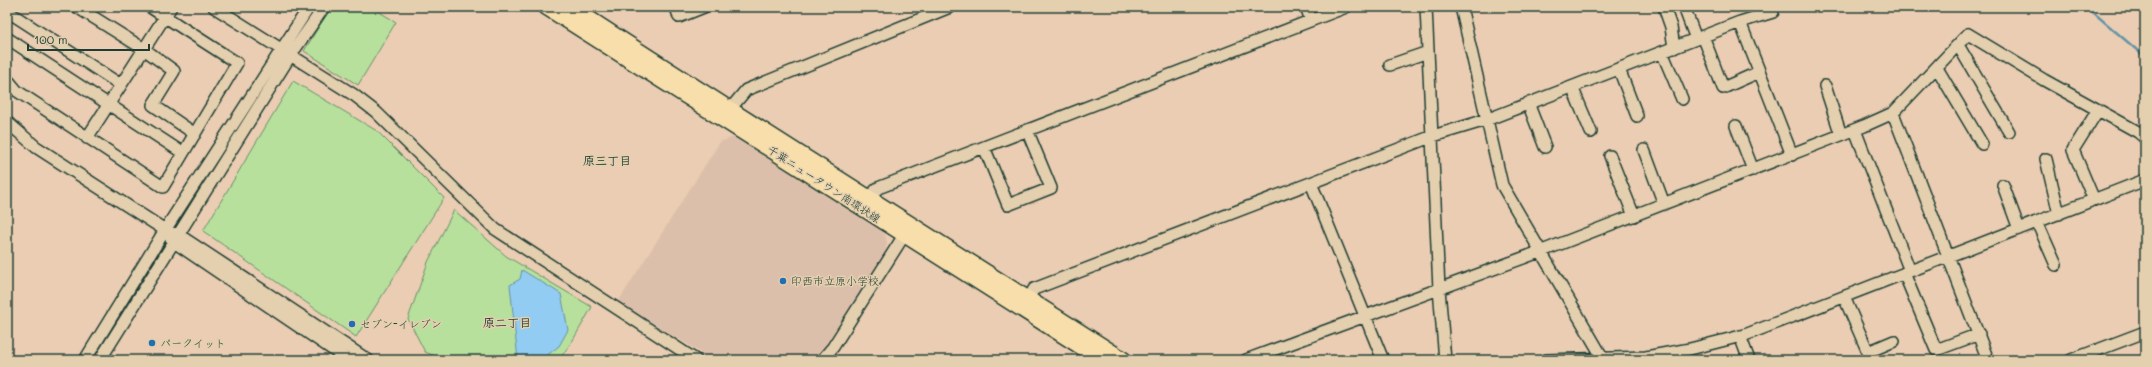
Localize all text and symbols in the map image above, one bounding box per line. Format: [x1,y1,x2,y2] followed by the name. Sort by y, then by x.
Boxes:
[28,26,149,52] scale bar
[34,31,68,47] text: 100 m
[765,141,884,226] street label: 千葉ニュータウン南環状線
[583,152,631,168] district label: 原三丁目
[791,273,879,288] place label: 印西市立原小学校
[778,276,788,286] marker: 印西市立原小学校
[483,314,531,330] district label: 原二丁目
[360,316,442,331] place label: セブン-イレブン
[347,319,357,329] marker: セブン-イレブン
[160,335,226,350] place label: パークイット
[147,338,157,348] marker: パークイット

